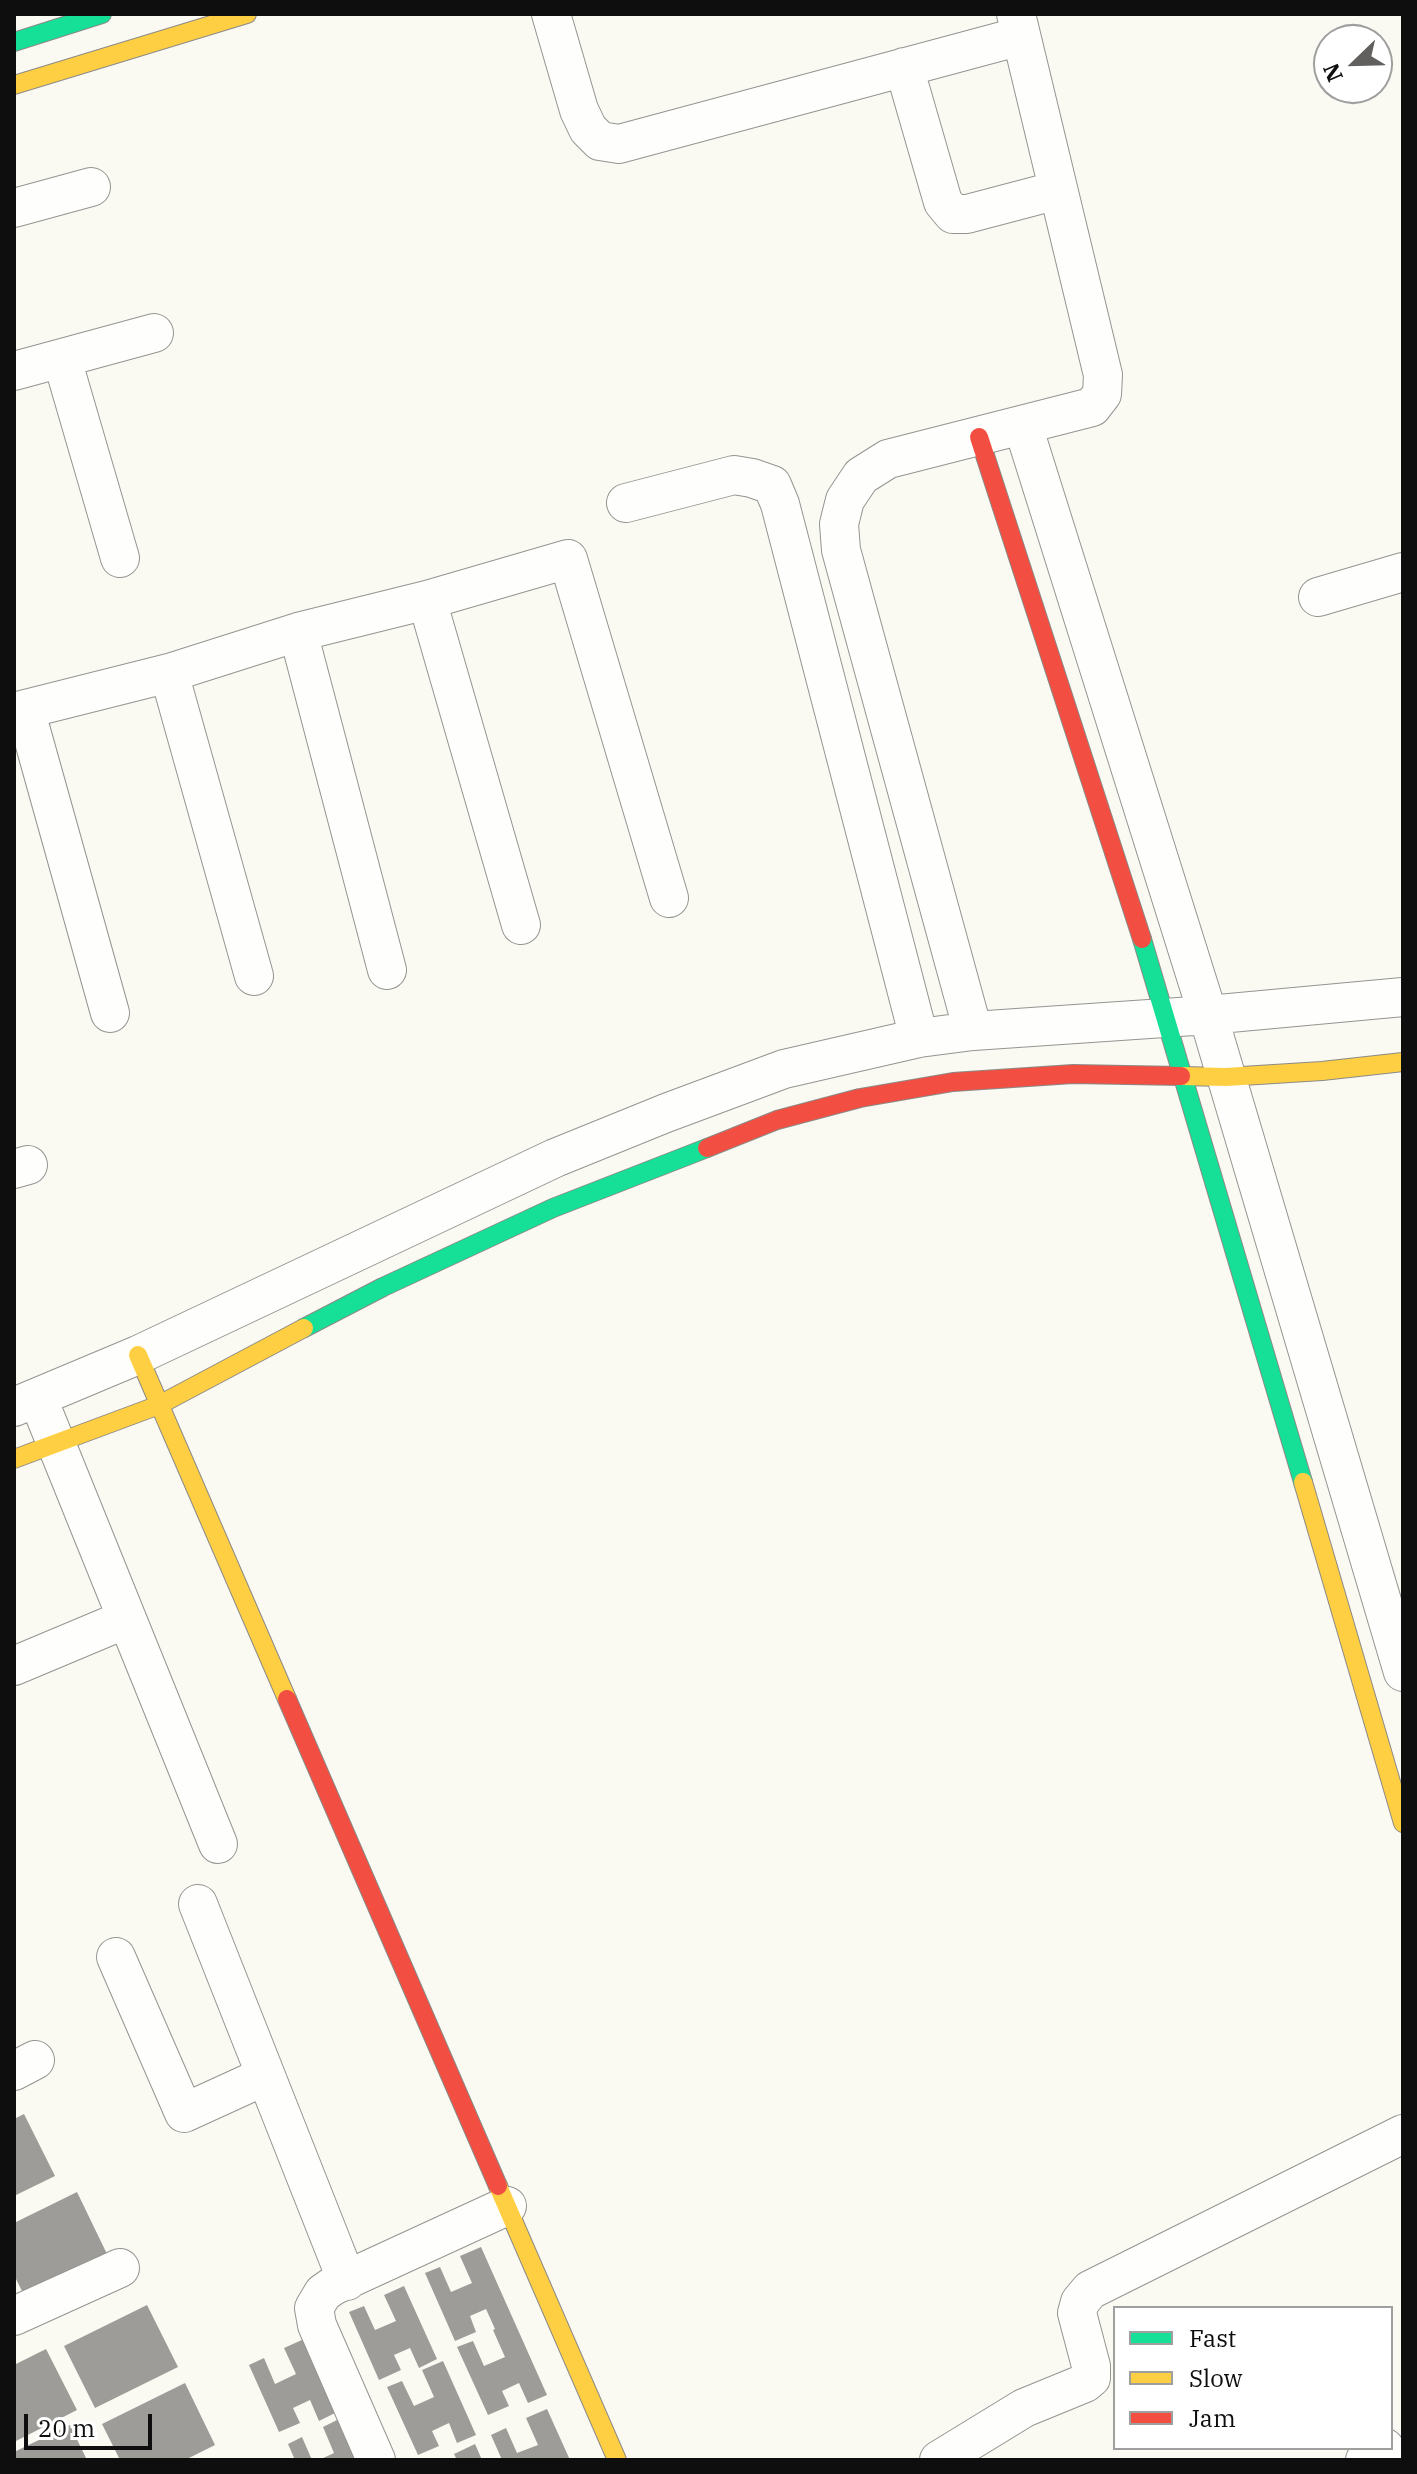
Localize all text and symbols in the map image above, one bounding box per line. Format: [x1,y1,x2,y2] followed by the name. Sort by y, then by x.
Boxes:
[1313,24,1393,104] north arrow
[1316,59,1349,86] text: N
[1113,2306,1393,2450] legend
[1189,2322,1236,2354] text: Fast
[1189,2362,1242,2394] text: Slow
[28,2398,156,2448] scale bar
[1189,2402,1236,2434] text: Jam
[38,2412,95,2444] text: 20 m

